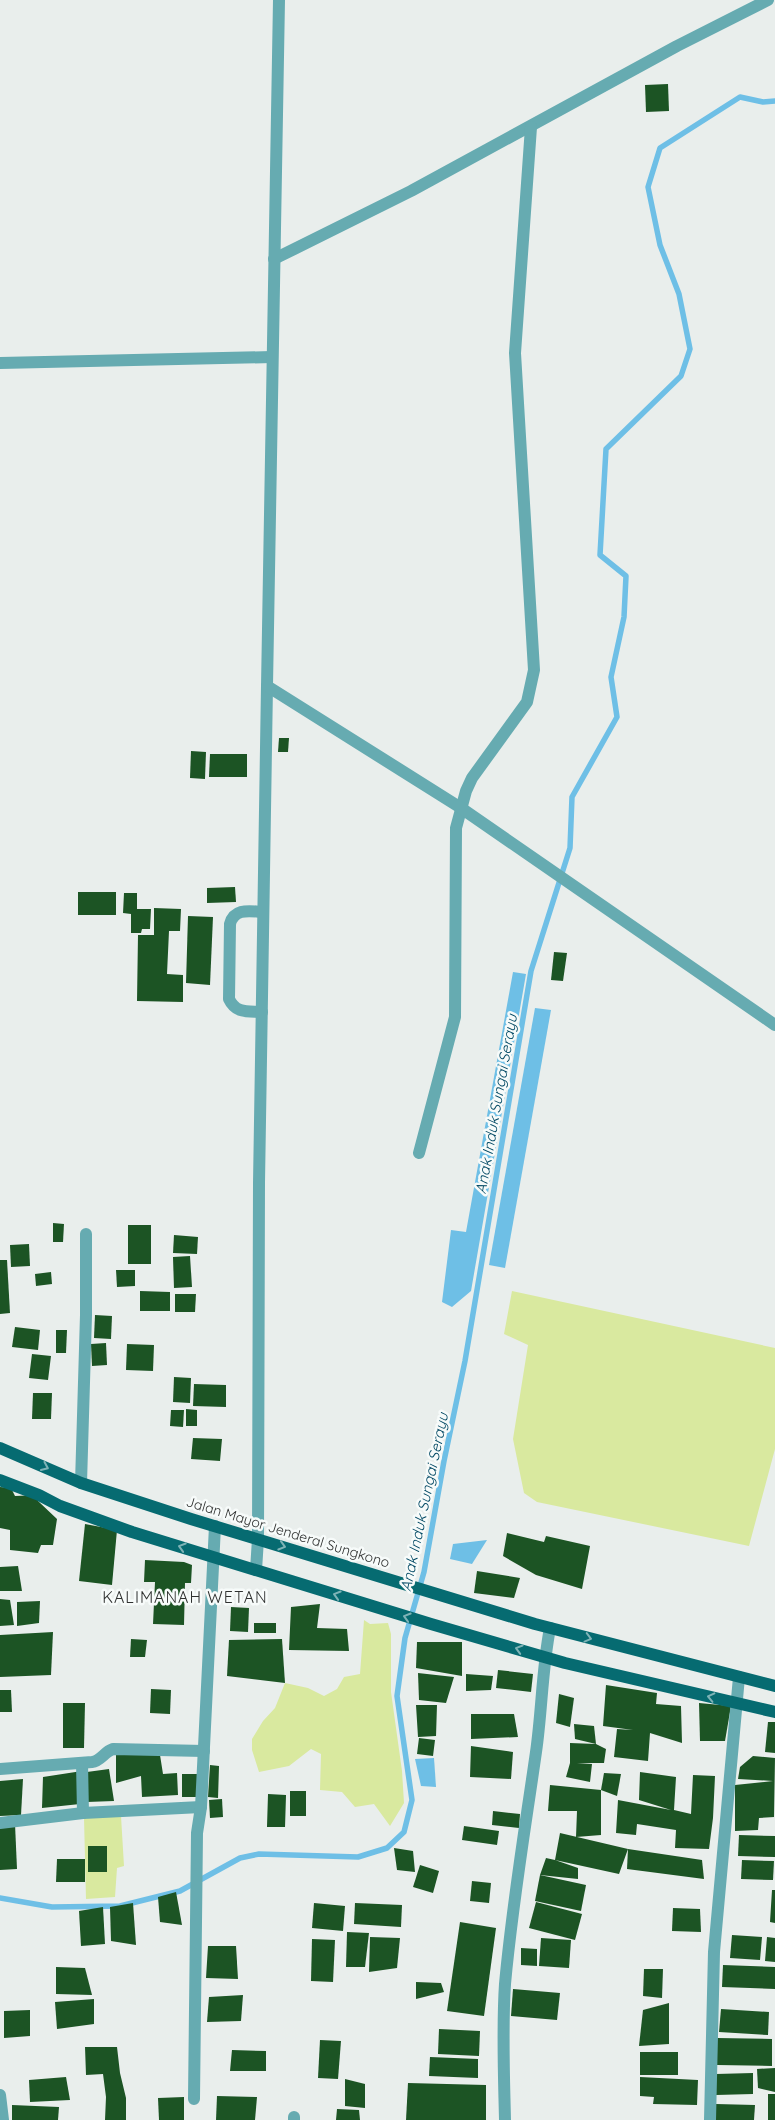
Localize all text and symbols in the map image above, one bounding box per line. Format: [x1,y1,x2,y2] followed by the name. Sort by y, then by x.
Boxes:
[471,1011,521,1195] water label: Anak Induk Sungai Serayu
[396,1410,453,1593] water label: Anak Induk Sungai Serayu
[40,1461,49,1472] one-way arrow
[184,1492,392,1572] street label: Jalan Mayor Jenderal Sungkono
[277,1540,285,1550] one-way arrow
[178,1543,186,1553] one-way arrow
[102,1587,268,1607] district label: KALIMANAH WETAN
[333,1591,341,1601] one-way arrow
[403,1612,412,1622] one-way arrow
[584,1632,593,1643] one-way arrow
[515,1645,524,1655] one-way arrow
[706,1692,715,1703] one-way arrow

